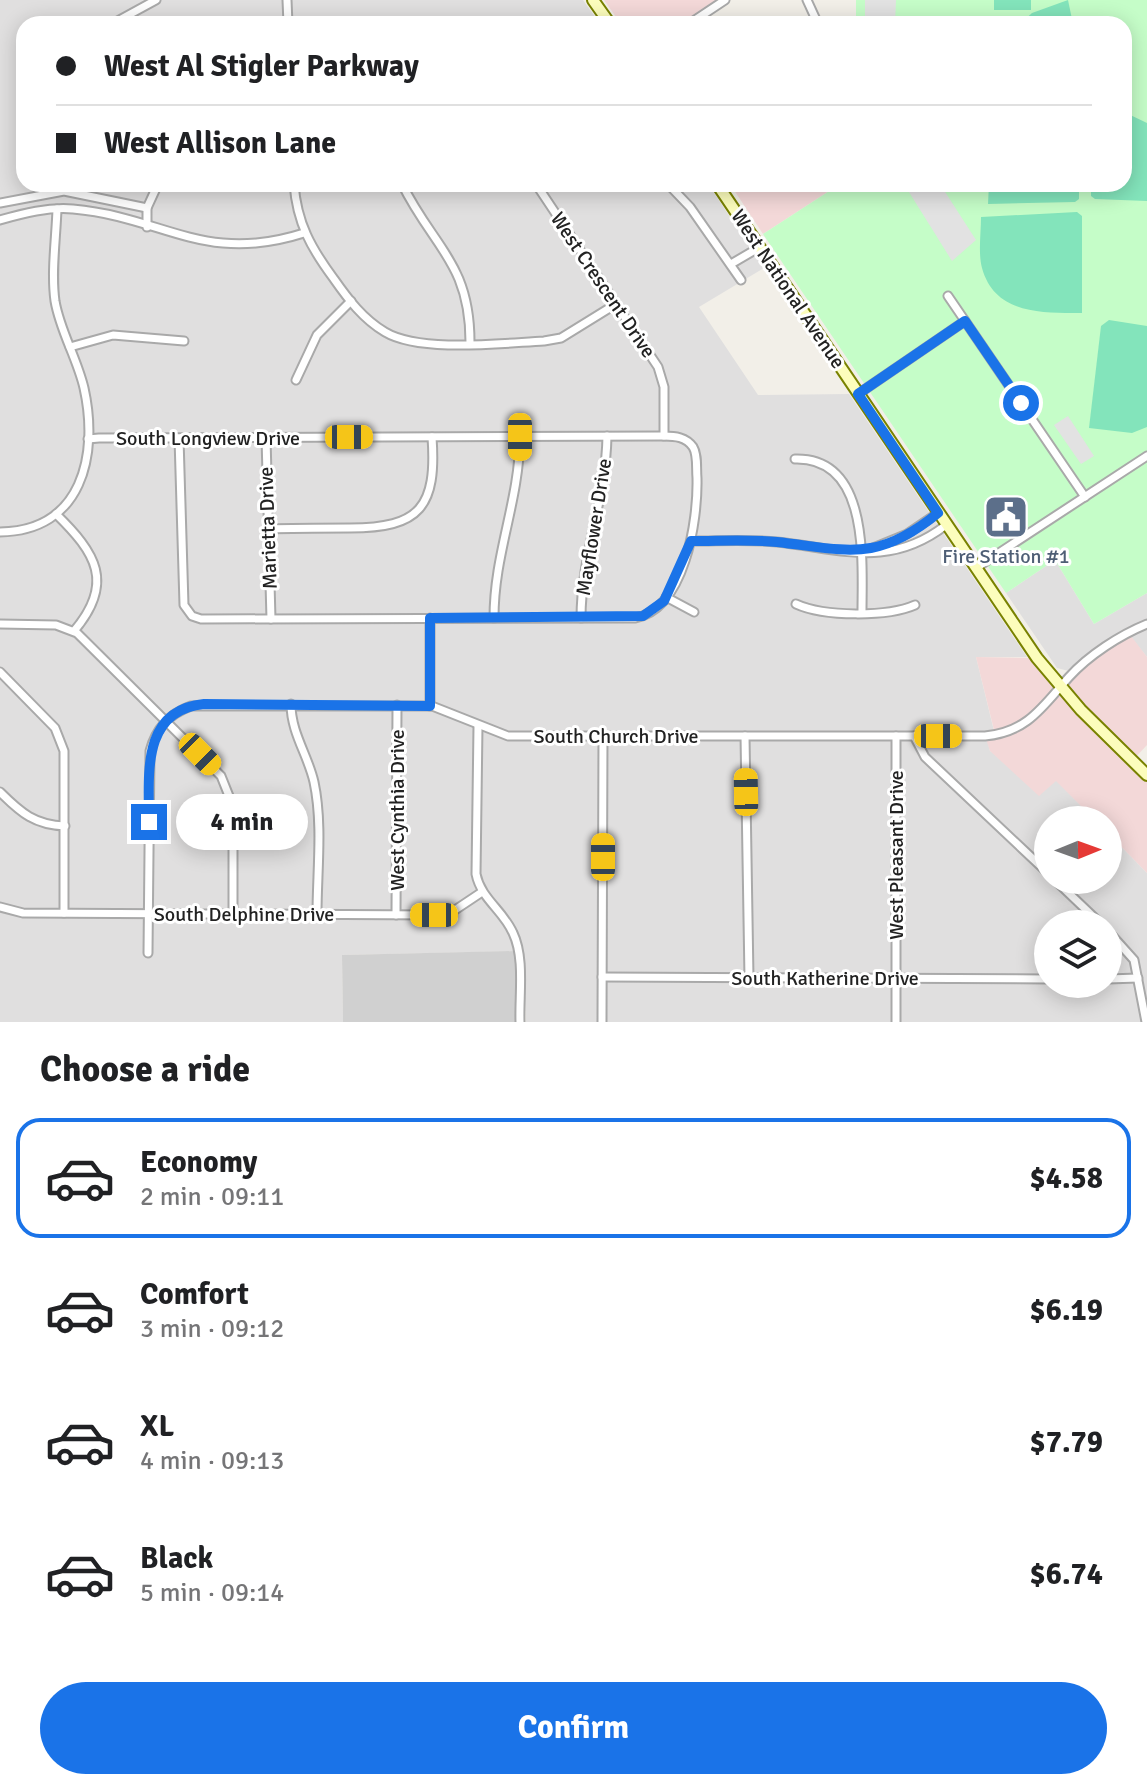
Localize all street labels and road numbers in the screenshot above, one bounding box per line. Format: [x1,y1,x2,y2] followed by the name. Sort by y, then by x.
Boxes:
[725,205,851,373] street label: West National Avenue
[545,207,661,363] street label: West Crescent Drive
[116,426,300,451] street label: South Longview Drive
[571,457,617,597] street label: Mayflower Drive
[253,466,283,590] street label: Marietta Drive
[533,724,699,749] street label: South Church Drive
[385,729,410,891] street label: West Cynthia Drive
[884,770,909,940] street label: West Pleasant Drive
[154,902,334,927] street label: South Delphine Drive
[731,966,919,991] street label: South Katherine Drive

